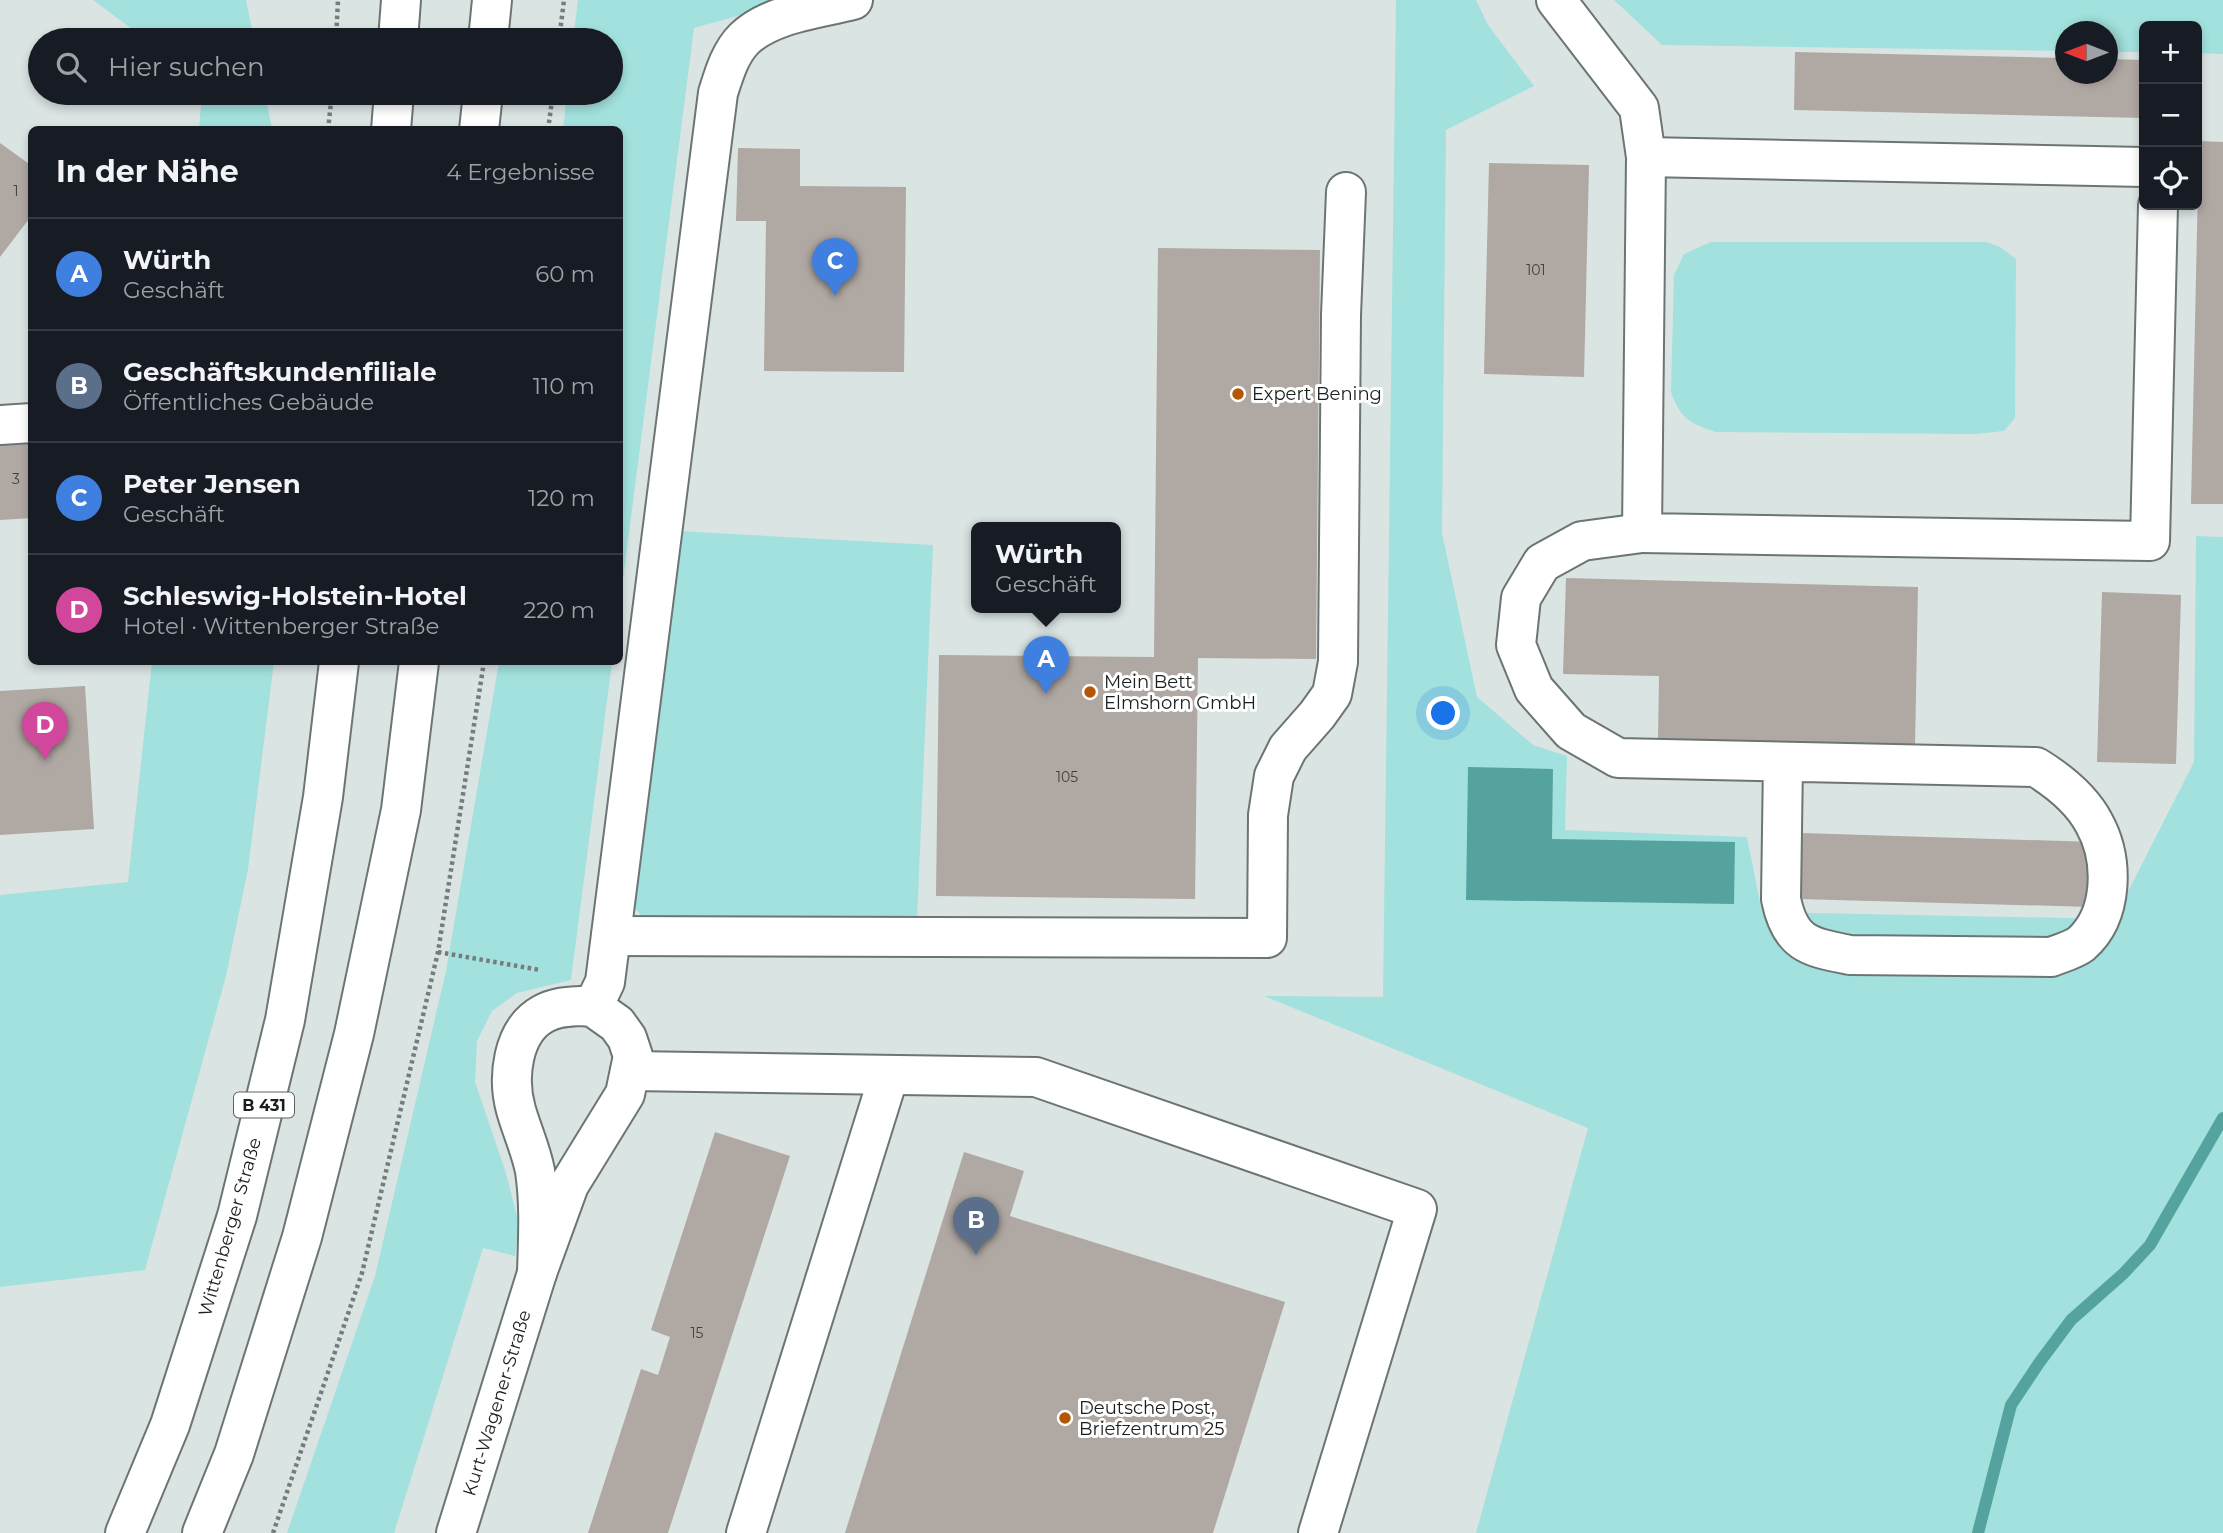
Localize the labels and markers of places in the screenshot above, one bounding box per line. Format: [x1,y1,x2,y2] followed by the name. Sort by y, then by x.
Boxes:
[812,238,858,296] pin: C
[1252,383,1382,405] place label: Expert Bening
[1230,386,1246,402] marker: Expert Bening
[1023,636,1069,694] pin: A
[1104,671,1256,714] place label: Mein Bett Elmshorn GmbH
[1082,684,1098,700] marker: Mein Bett Elmshorn GmbH
[22,702,68,760] pin: D
[953,1197,999,1255] pin: B
[1079,1397,1224,1440] place label: Deutsche Post, Briefzentrum 25
[1057,1410,1073,1426] marker: Deutsche Post, Briefzentrum 25

